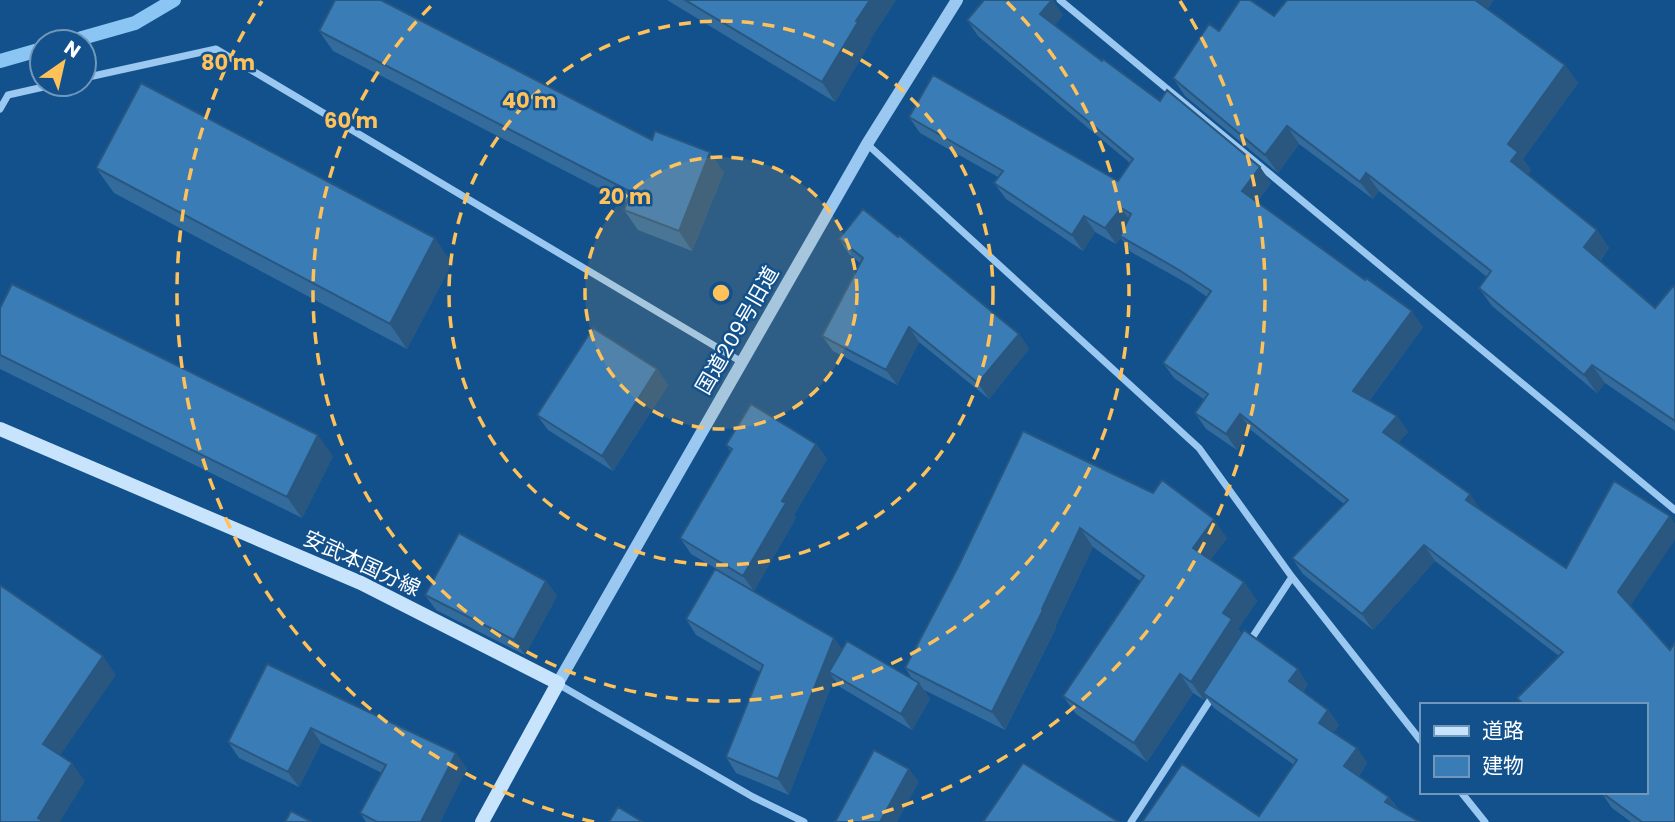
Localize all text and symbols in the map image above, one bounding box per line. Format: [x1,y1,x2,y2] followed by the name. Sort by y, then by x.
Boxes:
[28,28,98,98] north arrow
[59,34,86,65] text: N
[201,48,255,77] text: 80 m
[502,86,556,115] text: 40 m
[324,106,378,135] text: 60 m
[599,182,651,211] text: 20 m
[689,261,785,399] street label: 国道209号旧道
[709,281,733,305] centre of rings
[299,523,425,603] street label: 安武本国分線
[1420,703,1647,794] legend
[1482,716,1524,745] text: 道路
[1482,751,1524,780] text: 建物

